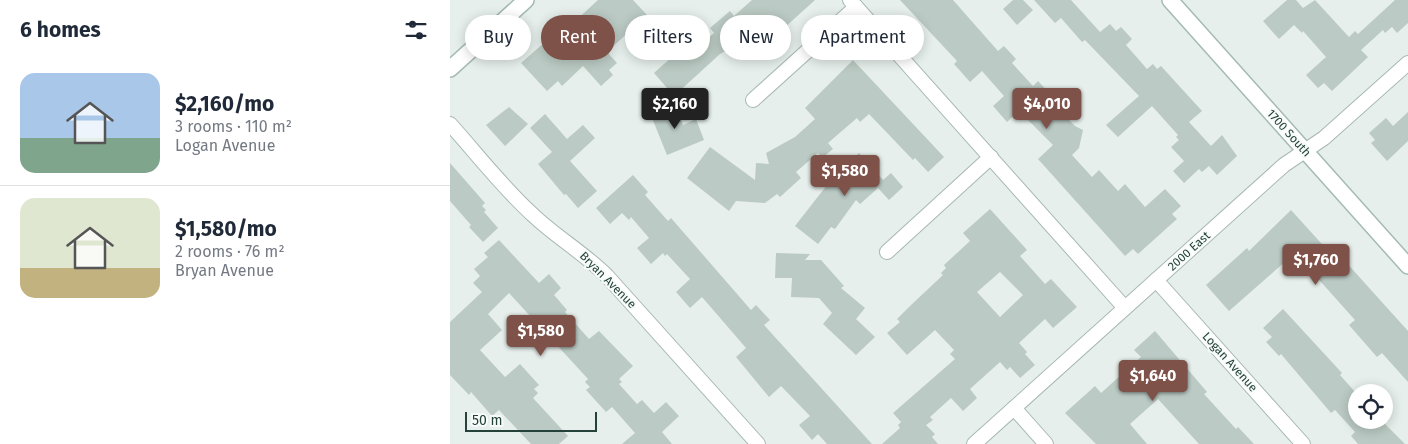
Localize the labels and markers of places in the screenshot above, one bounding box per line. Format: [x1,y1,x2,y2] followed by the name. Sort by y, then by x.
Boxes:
[634,88,716,130] pin: $2,160
[1006,88,1088,130] pin: $4,010
[804,154,886,197] pin: $1,580
[1275,244,1357,286] pin: $1,760
[500,314,582,357] pin: $1,580
[1112,360,1194,402] pin: $1,640

